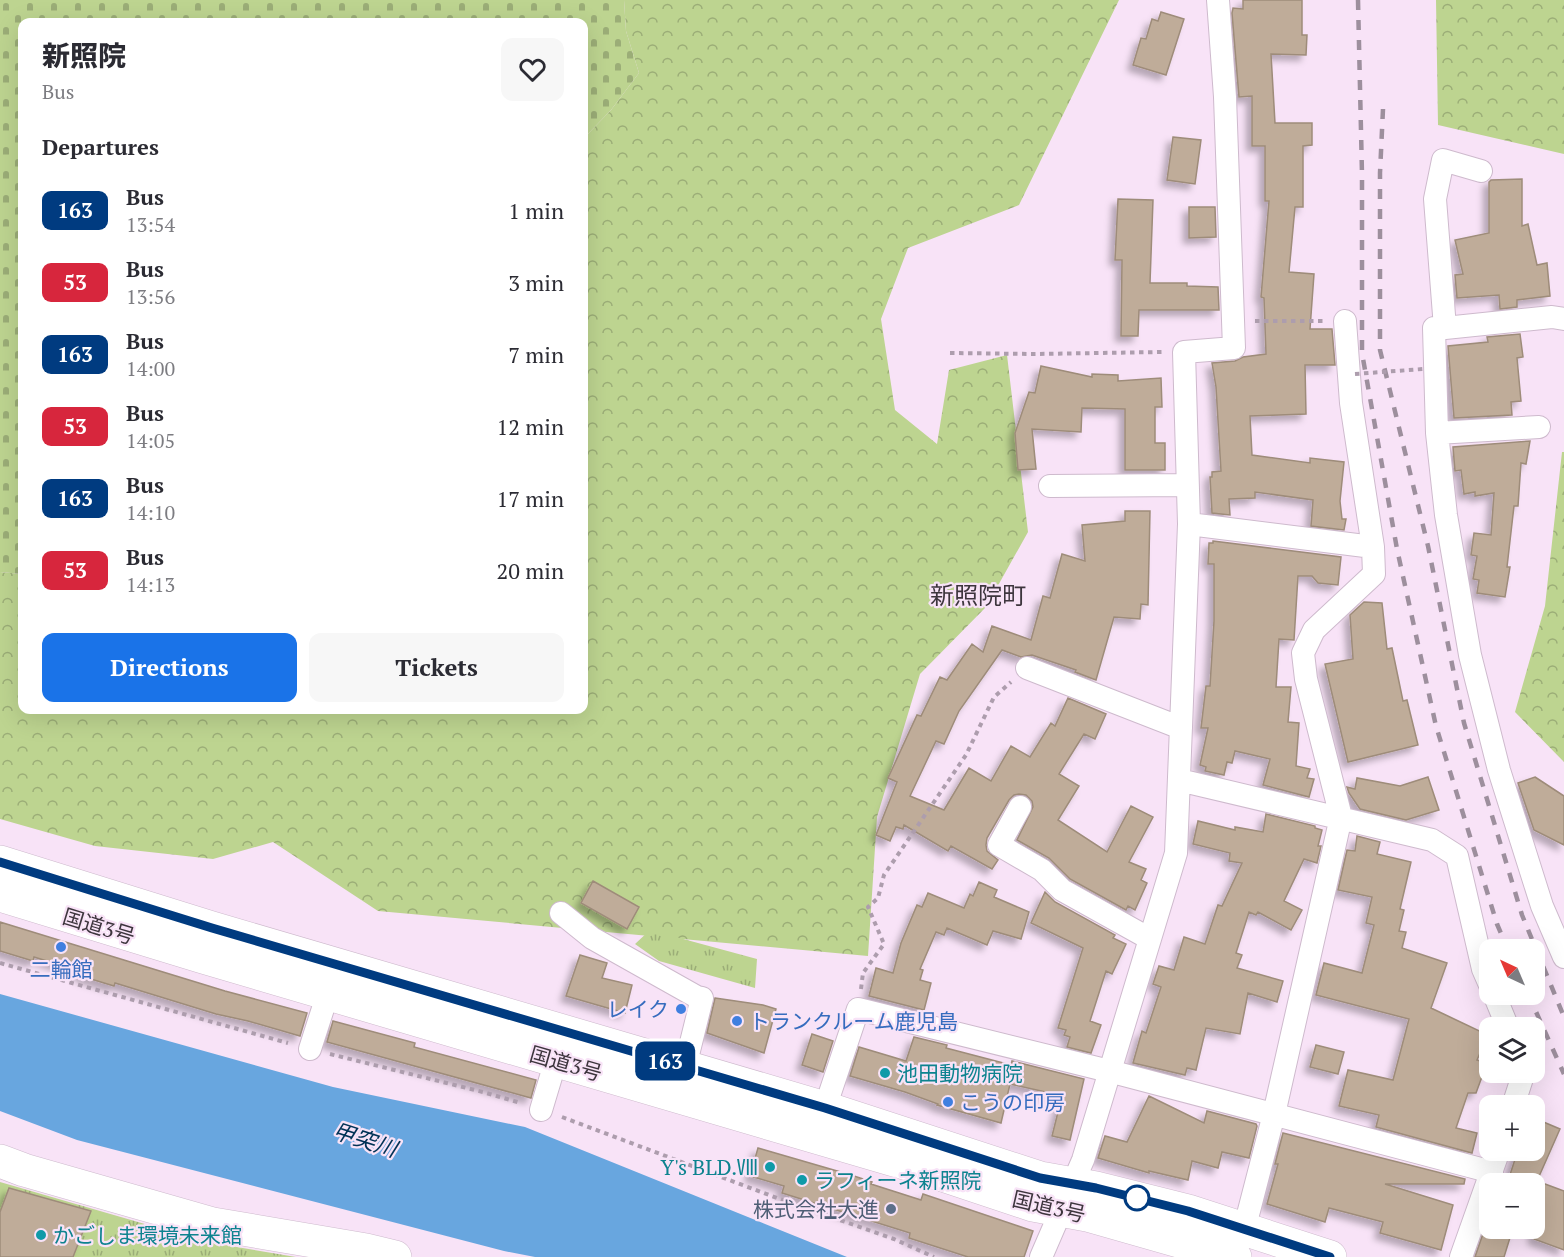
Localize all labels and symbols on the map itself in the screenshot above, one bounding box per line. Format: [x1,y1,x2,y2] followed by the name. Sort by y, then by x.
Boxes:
[930,579,1026,611] district label: 新照院町
[59,902,139,950] street label: 国道3号
[1479,939,1545,1005] north arrow
[54,940,68,954] marker: 二輪館
[30,955,93,983] place label: 二輪館
[606,995,669,1023] place label: レイク
[674,1002,688,1016] marker: レイク
[749,1007,958,1035] place label: トランクルーム鹿児島
[730,1014,744,1028] marker: トランクルーム鹿児島
[526,1039,606,1087] street label: 国道3号
[630,1042,700,1080] line badge: 163
[897,1059,1023,1087] place label: 池田動物病院
[878,1066,892,1080] marker: 池田動物病院
[960,1088,1065,1116] place label: こうの印房
[941,1095,955,1109] marker: こうの印房
[329,1115,403,1164] water label: 甲突川
[661,1153,758,1181] place label: Y's BLD.Ⅷ
[763,1160,777,1174] marker: Y's BLD.Ⅷ
[814,1166,982,1194] place label: ラフィーネ新照院
[795,1173,809,1187] marker: ラフィーネ新照院
[1010,1184,1088,1228] street label: 国道3号
[1124,1185,1150,1211] unlabelled marker
[753,1195,879,1223] place label: 株式会社大進
[884,1202,898,1216] marker: 株式会社大進
[53,1221,242,1249] place label: かごしま環境未来館
[34,1228,48,1242] marker: かごしま環境未来館

